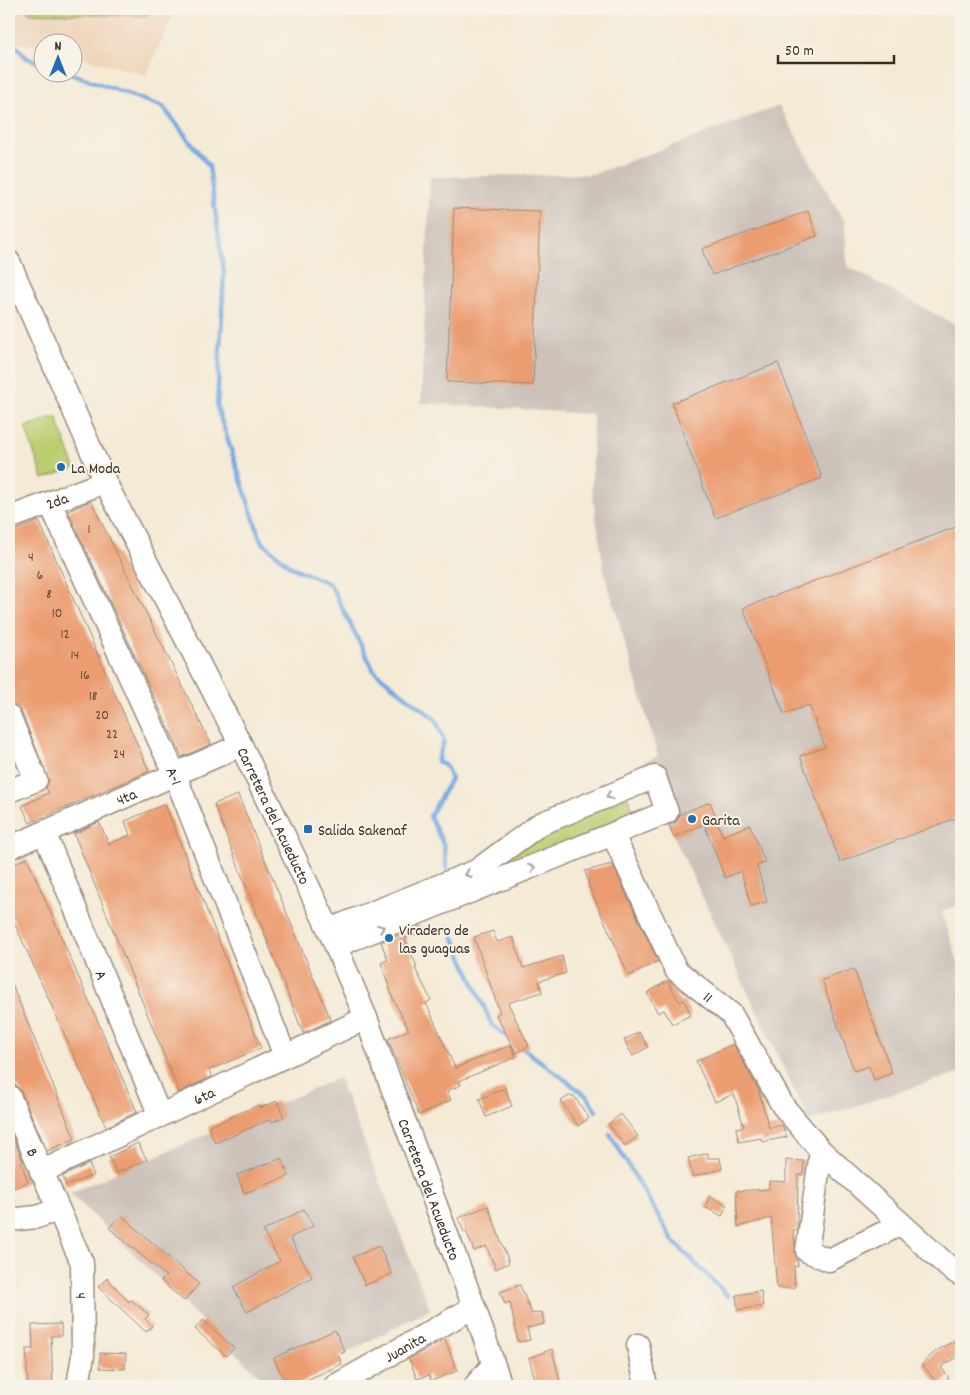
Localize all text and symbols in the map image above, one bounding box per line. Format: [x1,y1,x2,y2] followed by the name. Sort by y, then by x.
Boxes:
[32,32,82,82] north arrow
[778,32,894,64] scale bar
[55,37,62,57] text: N
[785,41,814,63] text: 50 m
[71,458,121,481] place label: La Moda
[55,461,67,473] marker: La Moda
[43,488,72,517] street label: 2da
[87,520,91,540] house number: 1
[28,548,34,568] house number: 4
[37,566,44,586] house number: 6
[46,585,52,605] house number: 8
[52,604,62,624] house number: 10
[60,625,70,645] house number: 12
[71,646,79,666] house number: 14
[80,666,90,686] house number: 16
[89,687,98,707] house number: 18
[95,706,109,726] house number: 20
[106,725,118,745] house number: 22
[230,744,315,889] street label: Carretera del Acueducto
[113,745,125,765] house number: 24
[159,764,187,789] street label: A-1
[113,784,141,813] street label: 4ta
[605,789,614,800] one-way arrow
[702,810,740,833] place label: Garita
[686,813,698,825] marker: Garita
[318,820,407,843] place label: Salida Sakenaf
[302,823,314,835] marker: Salida Sakenaf
[527,863,536,874] one-way arrow
[464,868,473,878] one-way arrow
[399,920,471,961] place label: Viradero de las guaguas
[376,924,385,934] one-way arrow
[383,932,395,944] marker: Viradero de las guaguas
[88,967,112,984] street label: A
[697,987,717,1009] street label: 11
[190,1082,220,1112] street label: 6ta
[391,1116,465,1264] street label: Carretera del Acueducto
[19,1145,43,1161] street label: B
[68,1292,91,1299] street label: 4
[381,1328,431,1370] street label: Juanita

